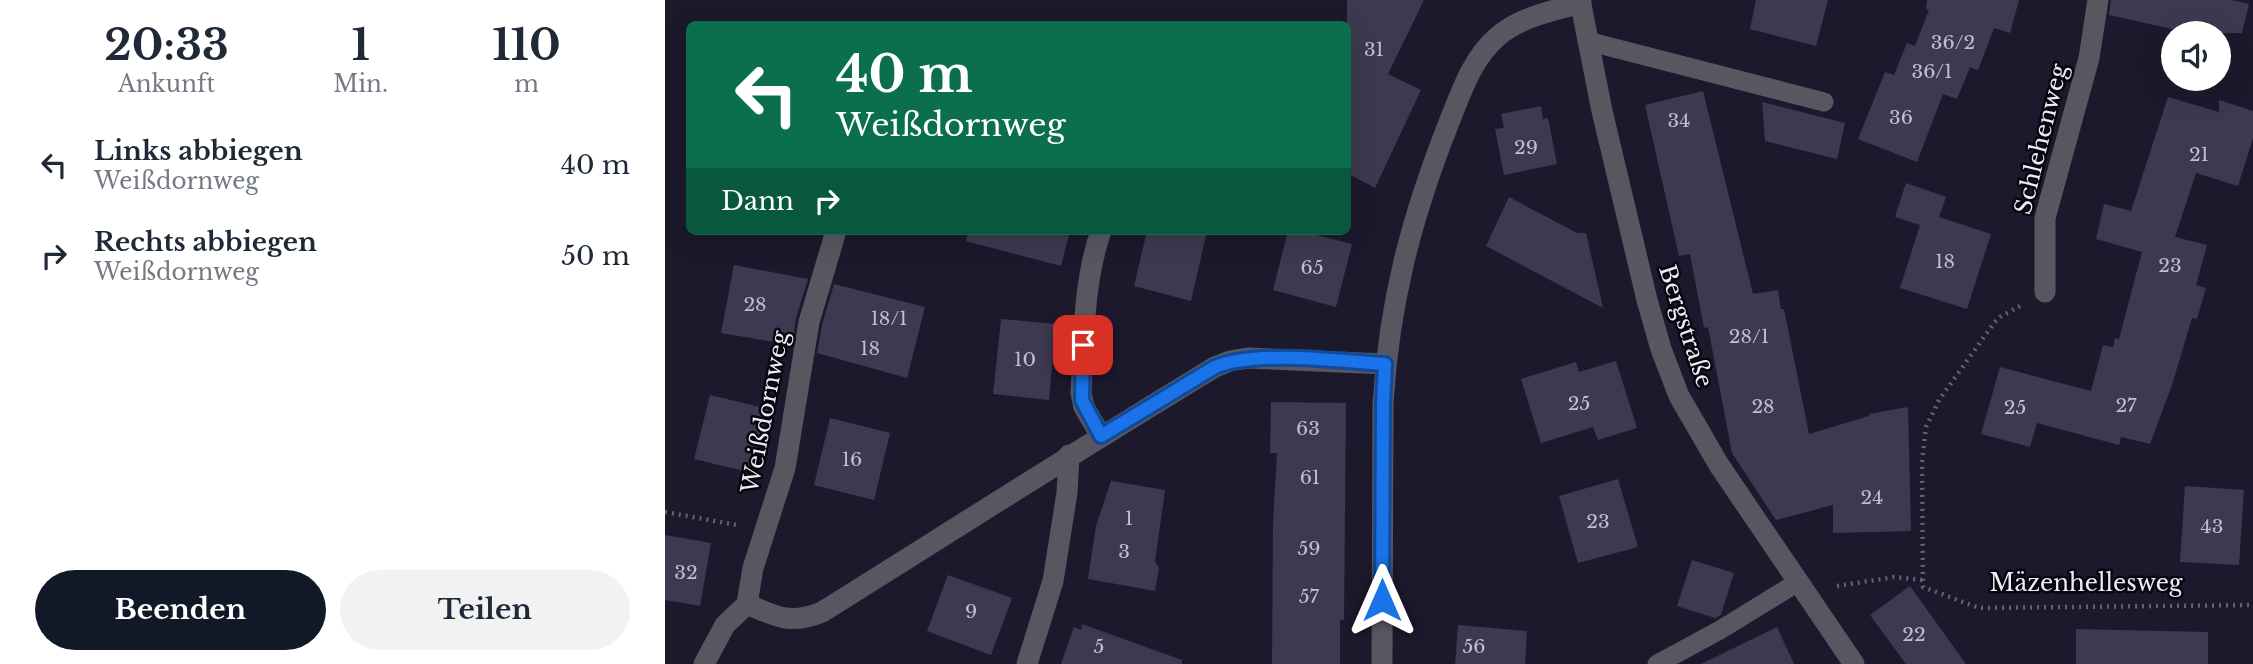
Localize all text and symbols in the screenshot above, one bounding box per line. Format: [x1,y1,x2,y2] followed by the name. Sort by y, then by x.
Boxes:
[104,19,229,71] text: 20:33
[351,19,370,71] text: 1
[492,19,561,71] text: 110
[2161,21,2231,91] map controls
[2161,21,2231,91] button: sound
[1931,31,1975,54] house number: 36/2
[1364,38,1384,61] house number: 31
[836,44,973,105] text: 40 m
[721,49,812,140] icon: left
[1911,60,1953,83] house number: 36/1
[2009,61,2073,217] street label: Schlehenweg
[118,70,215,98] text: Ankunft
[333,70,388,98] text: Min.
[514,70,539,98] text: m
[836,105,1066,145] text: Weißdornweg
[1889,106,1913,129] house number: 36
[1668,109,1690,132] house number: 34
[94,135,303,167] text: Links abbiegen
[1514,136,1538,159] house number: 29
[2189,143,2209,166] house number: 21
[35,146,73,184] icon: left
[561,149,630,181] text: 40 m
[94,167,259,195] text: Weißdornweg
[808,182,846,220] icon: right
[721,185,794,217] text: Dann
[94,226,317,258] text: Rechts abbiegen
[35,237,73,275] icon: right
[561,240,630,272] text: 50 m
[1935,250,1955,273] house number: 18
[2158,254,2182,277] house number: 23
[1300,256,1324,279] house number: 65
[94,258,259,286] text: Weißdornweg
[1653,261,1719,391] street label: Bergstraße
[743,293,767,316] house number: 28
[870,307,908,330] house number: 18/1
[1053,315,1113,375] pin
[1729,325,1769,348] house number: 28/1
[1064,326,1102,364] icon: arrive
[735,328,795,497] street label: Weißdornweg
[860,337,880,360] house number: 18
[1014,348,1036,371] house number: 10
[1568,392,1590,415] house number: 25
[2115,394,2137,417] house number: 27
[1751,395,1775,418] house number: 28
[2004,396,2026,419] house number: 25
[1296,417,1320,440] house number: 63
[842,448,862,471] house number: 16
[1300,466,1320,489] house number: 61
[1861,486,1883,509] house number: 24
[1125,507,1133,530] house number: 1
[1586,510,1610,533] house number: 23
[2201,515,2223,538] house number: 43
[1297,537,1321,560] house number: 59
[1118,540,1130,563] house number: 3
[674,561,698,584] house number: 32
[1345,563,1419,637] position arrow
[1989,569,2183,597] street label: Mäzenhellesweg
[35,570,326,650] button: Beenden
[340,570,630,650] button: Teilen
[1299,585,1320,608] house number: 57
[965,600,977,623] house number: 9
[1902,623,1926,646] house number: 22
[1094,635,1104,658] house number: 5
[1462,635,1486,658] house number: 56

